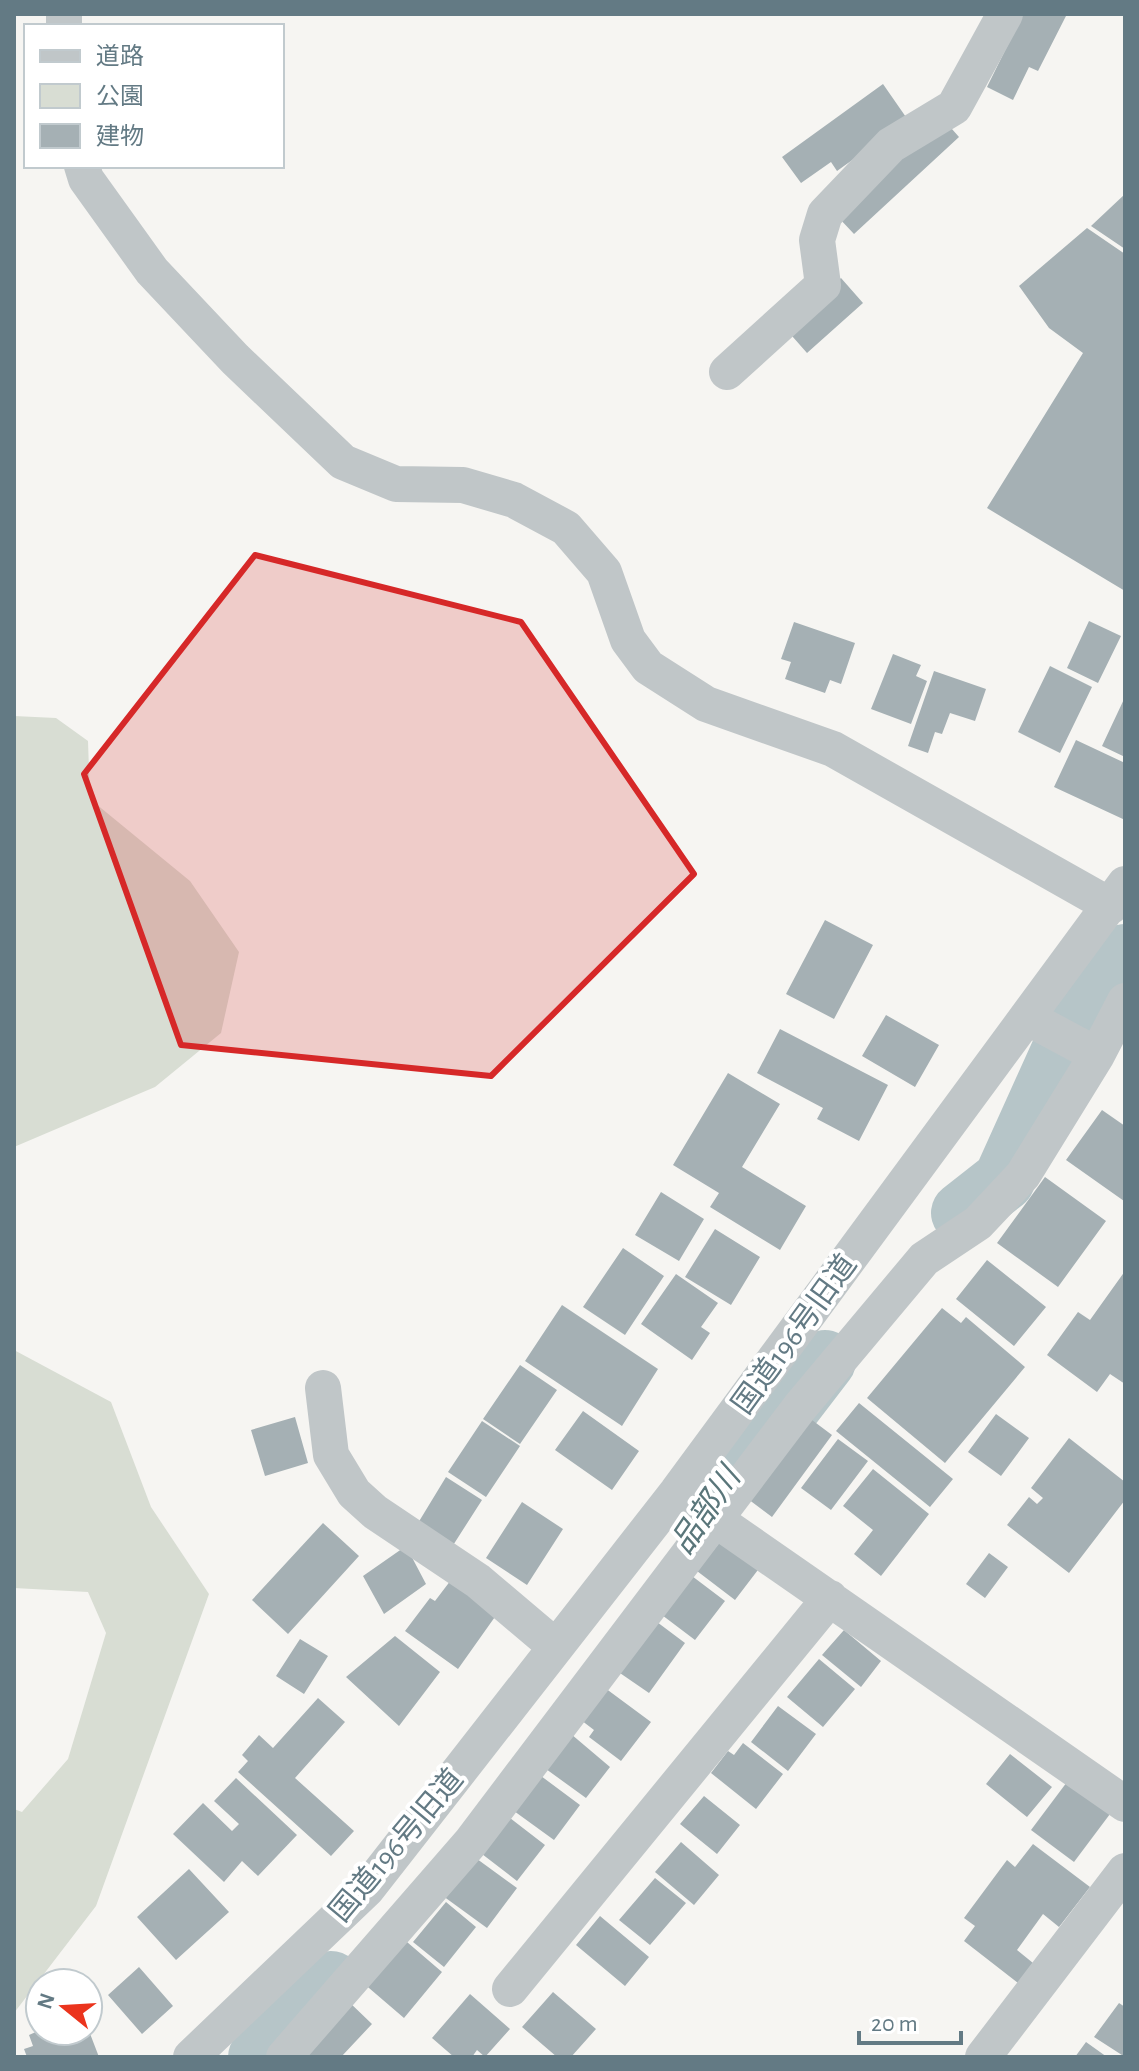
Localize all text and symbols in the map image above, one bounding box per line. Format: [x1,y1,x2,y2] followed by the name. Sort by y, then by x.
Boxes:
[24,24,284,168] legend
[96,43,144,69] text: 道路
[96,84,144,109] text: 公園
[96,124,144,149] text: 建物
[726,1249,862,1420] street label: 国道196号旧道
[665,1459,748,1559] water label: 品部川
[324,1763,469,1927] street label: 国道196号旧道
[24,1967,104,2047] north arrow
[33,1990,59,2012] text: N
[859,1995,961,2045] scale bar
[871,2012,918,2036] text: 20 m

